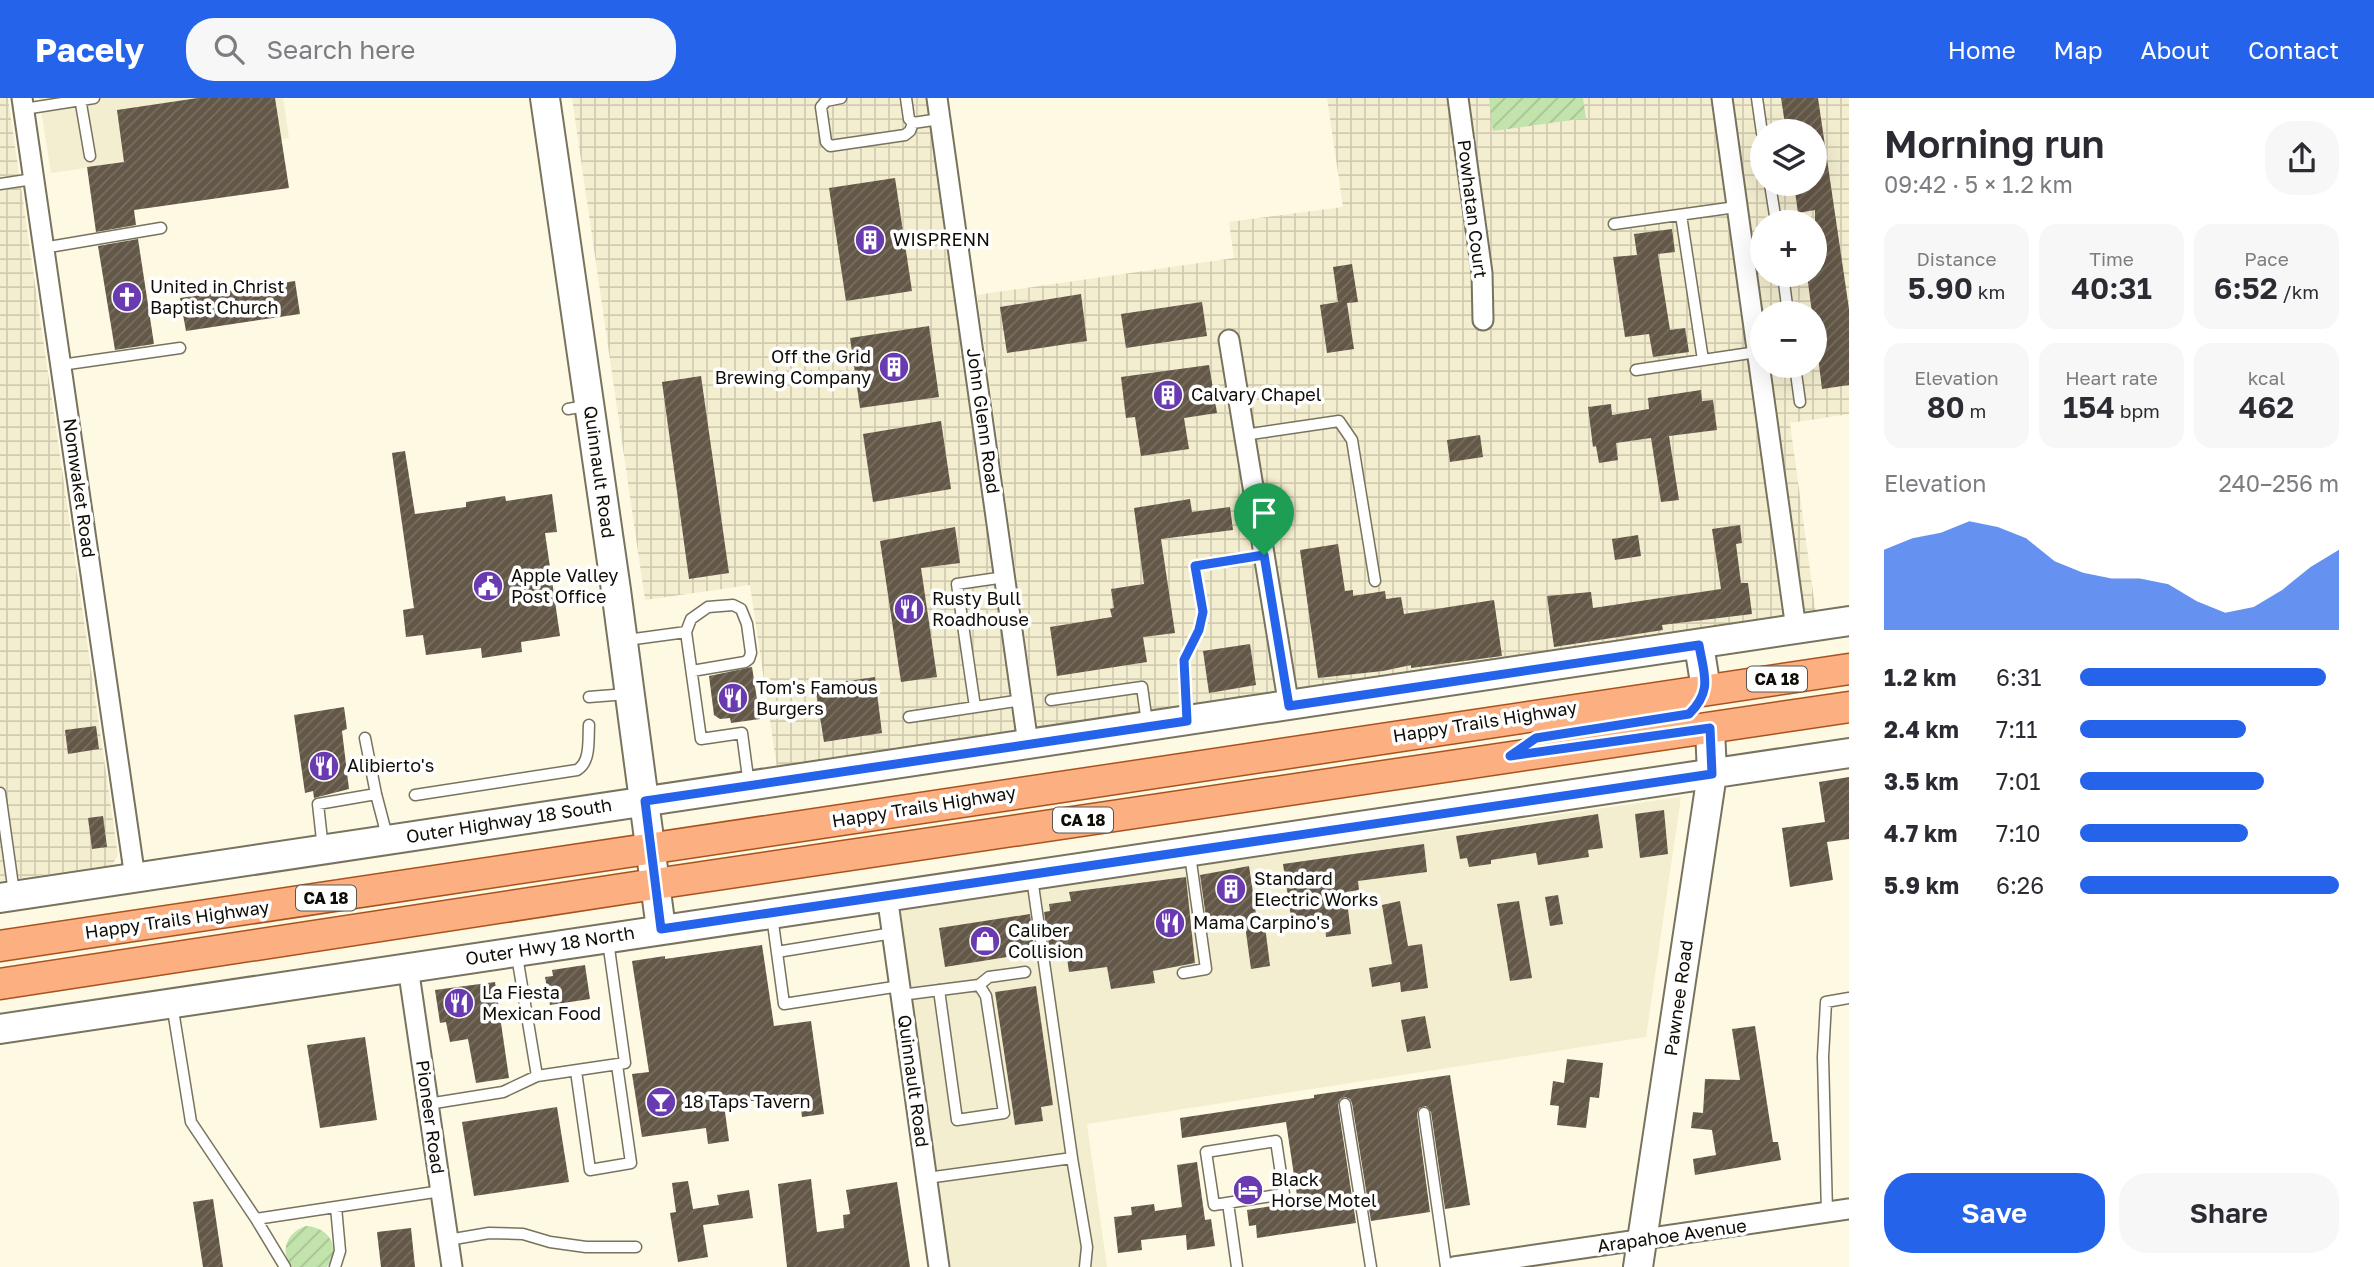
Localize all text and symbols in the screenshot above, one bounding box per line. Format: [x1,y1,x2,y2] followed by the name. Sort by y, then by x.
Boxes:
[186,18,676,81] search box
[35,30,144,69] text: Pacely
[210,30,248,68] icon: search
[266,34,415,65] text: Search here
[1948,35,2016,64] text: Home
[2054,35,2103,64] text: Map
[2141,35,2210,64] text: About
[2248,35,2339,64] text: Contact
[1750,119,1827,378] map controls
[1750,119,1827,196] button: layers
[1884,121,2105,166] text: Morning run
[2265,121,2339,195] button: share
[1454,138,1492,279] street label: Powhatan Court
[1884,170,2073,198] text: 09:42 · 5 × 1.2 km
[1750,210,1827,287] button: +
[853,223,887,257] building icon: WISPRENN
[893,228,990,250] place label: WISPRENN
[1917,247,1996,270] text: Distance
[2089,247,2134,270] text: Time
[2244,247,2289,270] text: Pace
[1908,270,1973,306] text: 5.90
[2071,270,2152,306] text: 40:31
[2214,270,2278,306] text: 6:52
[150,275,285,318] place label: United in Christ Baptist Church
[110,280,144,314] church icon: United in Christ Baptist Church
[1973,280,2005,303] text: km
[2278,280,2319,303] text: /km
[1750,301,1827,378] button: −
[715,345,871,388] place label: Off the Grid Brewing Company
[963,347,1005,495] street label: John Glenn Road
[877,350,911,384] building icon: Off the Grid Brewing Company
[1914,366,1999,389] text: Elevation
[2065,366,2158,389] text: Heart rate
[2248,366,2285,389] text: kcal
[1151,378,1185,412] building icon: Calvary Chapel
[1191,383,1322,405] place label: Calvary Chapel
[1927,389,1965,425] text: 80
[2063,389,2115,425] text: 154
[2239,389,2294,425] text: 462
[1965,399,1986,422] text: m
[2115,399,2160,422] text: bpm
[580,404,620,539] street label: Quinnault Road
[59,417,101,559] street label: Nomwaket Road
[1884,469,1986,497] text: Elevation
[2218,469,2339,497] text: 240–256 m
[1234,483,1294,555] pin
[1245,494,1283,532] icon: arrive
[511,564,618,607] place label: Apple Valley Post Office
[471,569,505,603] public building icon: Apple Valley Post Office
[932,587,1029,630] place label: Rusty Bull Roadhouse
[892,592,926,626] restaurant icon: Rusty Bull Roadhouse
[1884,663,1956,691] text: 1.2 km
[1996,663,2041,691] text: 6:31
[1747,666,1807,692] road number: CA 18
[756,676,878,719] place label: Tom's Famous Burgers
[716,681,750,715] restaurant icon: Tom's Famous Burgers
[1391,696,1578,746] street label: Happy Trails Highway
[1884,715,1959,743] text: 2.4 km
[1996,715,2037,743] text: 7:11
[307,749,341,783] restaurant icon: Alibierto's
[347,754,434,776] place label: Alibierto's
[1884,767,1959,795] text: 3.5 km
[1996,767,2041,795] text: 7:01
[830,781,1017,831] street label: Happy Trails Highway
[404,793,613,847] street label: Outer Highway 18 South
[1053,807,1113,832] road number: CA 18
[1884,819,1958,847] text: 4.7 km
[1996,819,2041,847] text: 7:10
[1254,867,1378,910] place label: Standard Electric Works
[1884,871,1959,899] text: 5.9 km
[1996,871,2044,899] text: 6:26
[1214,872,1248,906] building icon: Standard Electric Works
[296,886,356,911] road number: CA 18
[83,895,270,943] street label: Happy Trails Highway
[1153,906,1187,940] restaurant icon: Mama Carpino's
[1193,911,1330,933] place label: Mama Carpino's
[1008,919,1084,962] place label: Caliber Collision
[464,921,636,969] street label: Outer Hwy 18 North
[968,924,1002,958] shop icon: Caliber Collision
[1659,939,1697,1057] street label: Pawnee Road
[482,981,601,1024] place label: La Fiesta Mexican Food
[442,986,476,1020] restaurant icon: La Fiesta Mexican Food
[894,1013,934,1148] street label: Quinnault Road
[412,1058,450,1175] street label: Pioneer Road
[644,1085,678,1119] bar icon: 18 Taps Tavern
[684,1090,811,1112] place label: 18 Taps Tavern
[1271,1168,1377,1211] place label: Black Horse Motel
[1231,1173,1265,1207] hotel icon: Black Horse Motel
[1884,1173,2105,1253] button: Save
[2119,1173,2339,1253] button: Share
[1596,1214,1748,1256] street label: Arapahoe Avenue

